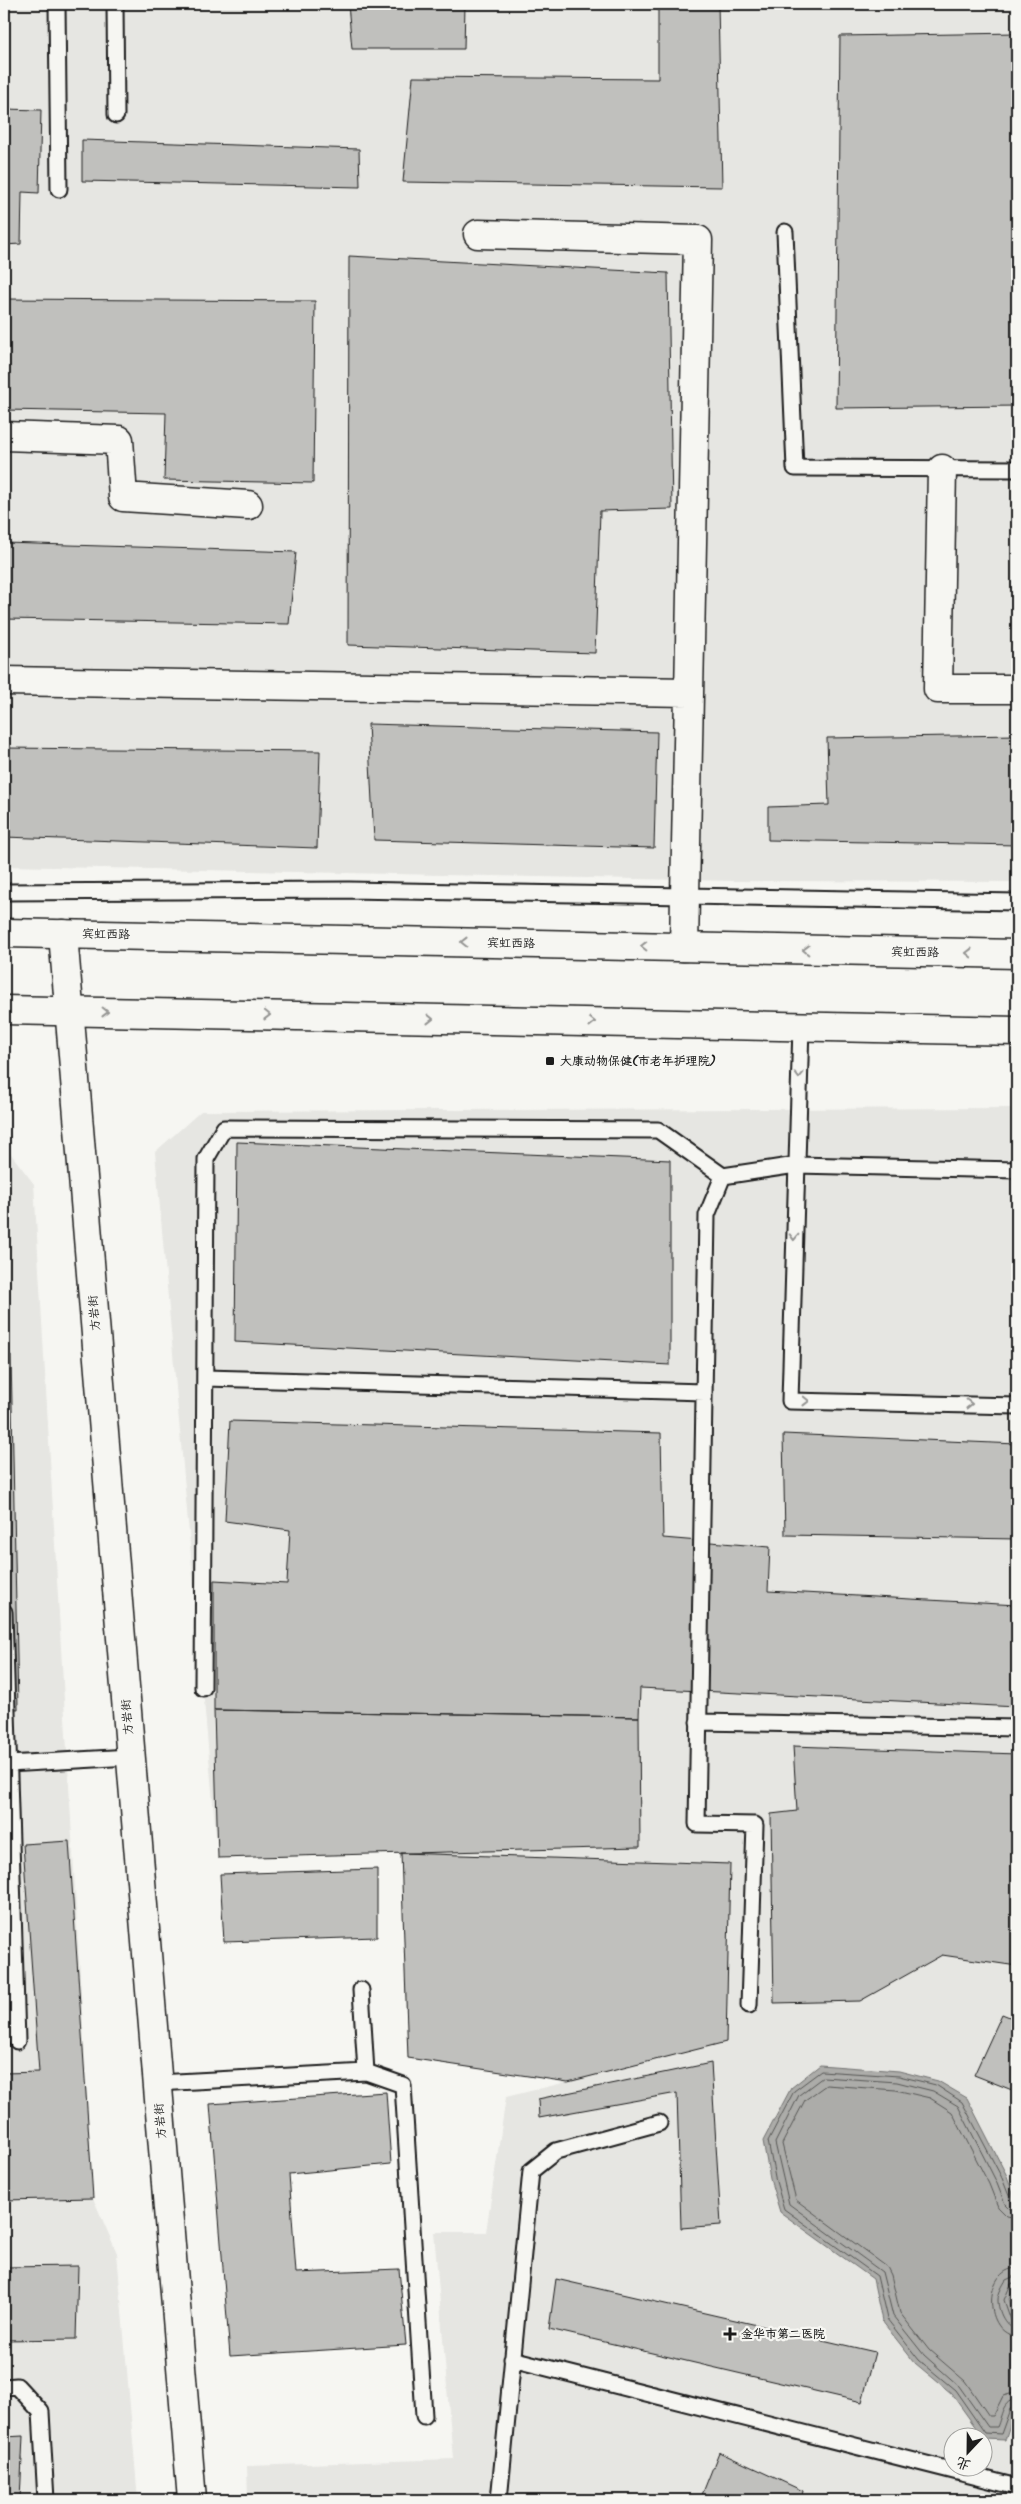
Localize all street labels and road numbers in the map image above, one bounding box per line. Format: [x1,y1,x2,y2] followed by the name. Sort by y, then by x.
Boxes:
[82,925,130,944] street label: 宾虹西路
[487,934,535,953] street label: 宾虹西路
[891,943,939,962] street label: 宾虹西路
[83,1294,106,1332] street label: 方岩街
[116,1698,139,1736] street label: 方岩街
[149,2102,172,2140] street label: 方岩街

